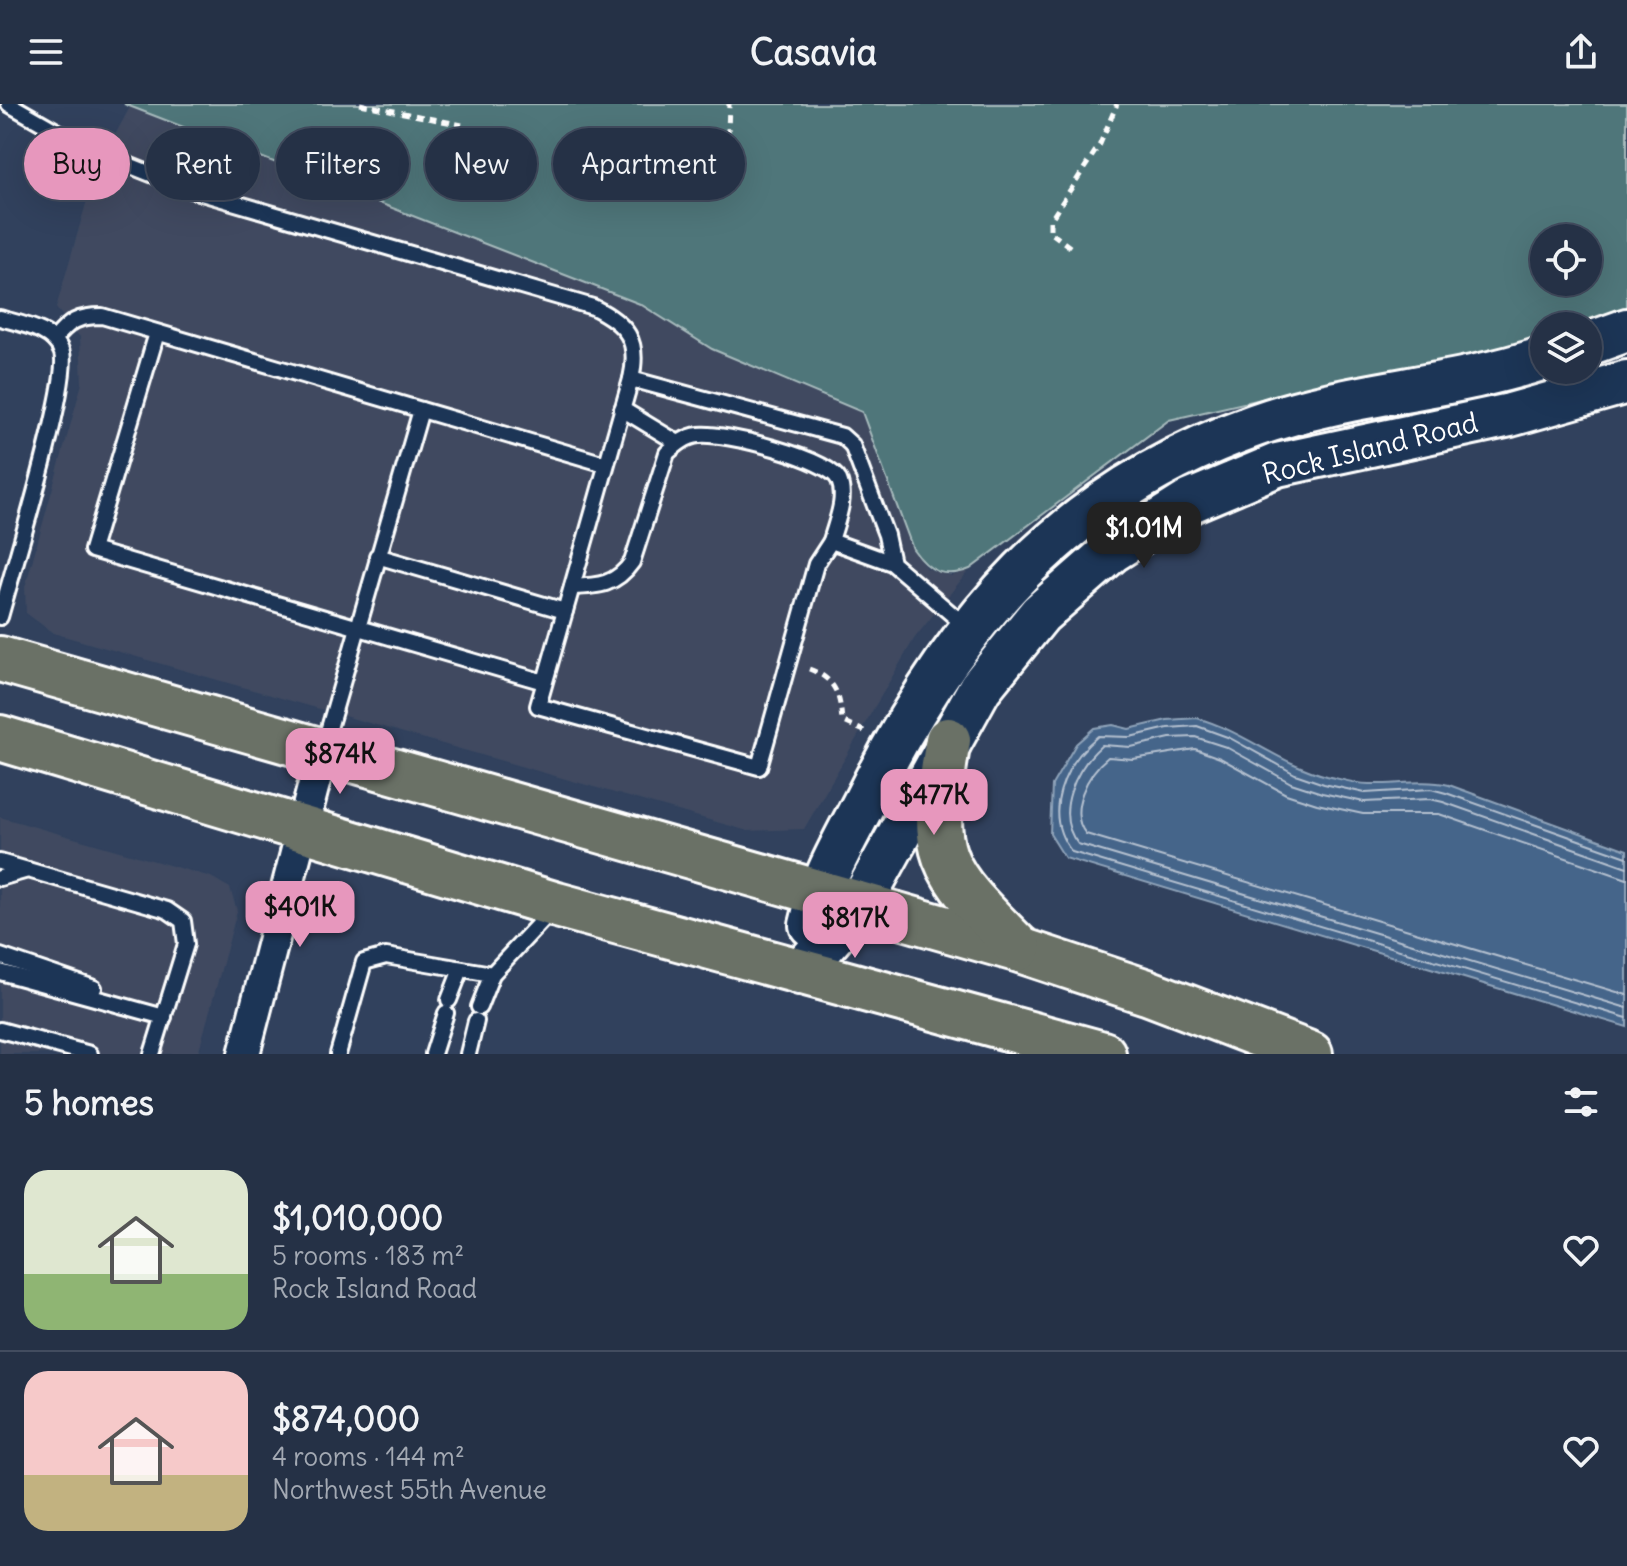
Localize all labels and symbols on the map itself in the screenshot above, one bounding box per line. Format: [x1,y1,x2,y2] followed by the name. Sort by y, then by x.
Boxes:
[1259,404,1481,492] street label: Rock Island Road
[1079,502,1209,570] pin: $1.01M
[284,728,396,796] pin: $874K
[878,769,990,837] pin: $477K
[244,881,356,949] pin: $401K
[799,892,911,960] pin: $817K

